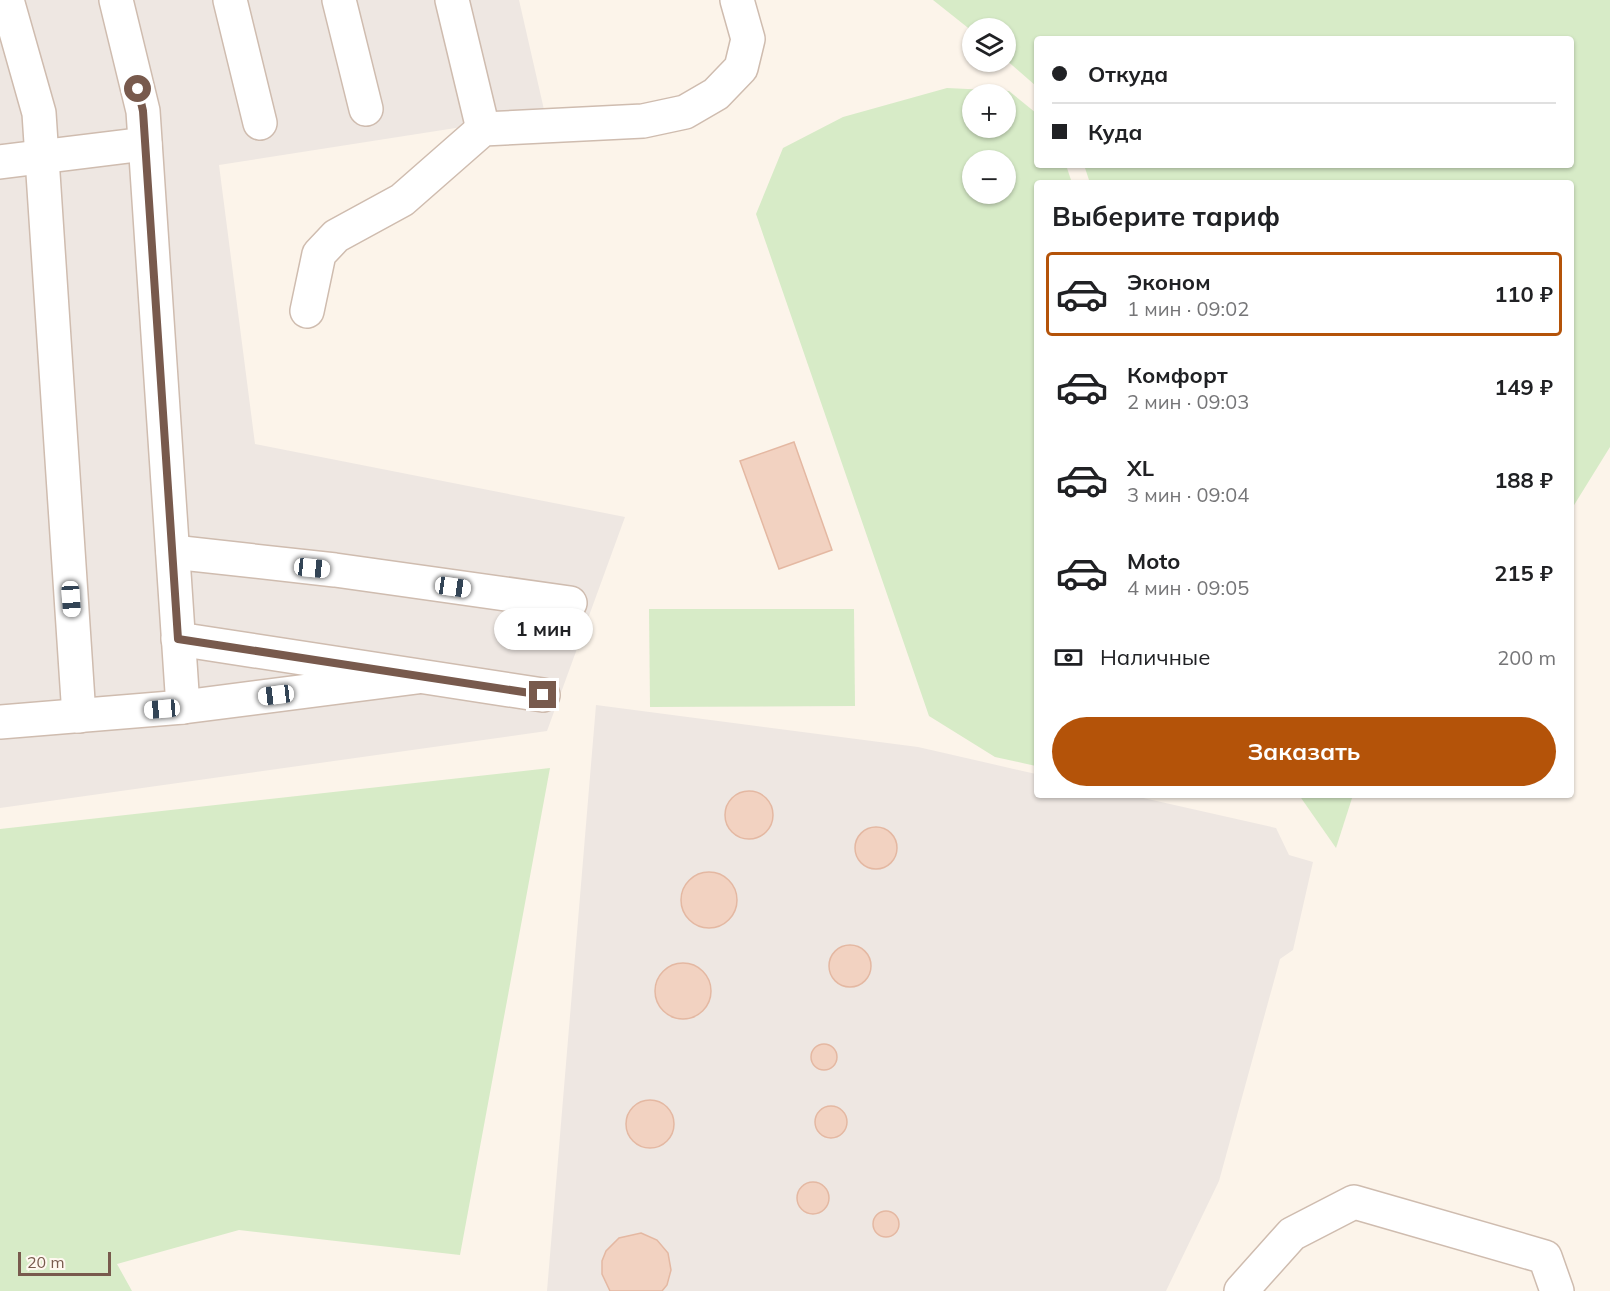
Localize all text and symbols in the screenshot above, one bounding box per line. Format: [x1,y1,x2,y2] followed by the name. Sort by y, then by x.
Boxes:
[962,18,1016,204] map controls
[962,18,1016,72] button: layers
[1088,60,1168,88] text: Откуда
[124,75,151,102] route start
[962,84,1016,138] button: +
[1088,118,1142,146] text: Куда
[962,150,1016,204] button: −
[1052,199,1280,233] text: Выберите тариф
[1055,267,1109,321] icon: car
[1127,268,1211,296] text: Эконом
[1494,280,1553,308] text: 110 ₽
[1127,296,1249,321] text: 1 мин · 09:02
[1055,360,1109,414] icon: car
[1127,361,1228,389] text: Комфорт
[1494,373,1553,401] text: 149 ₽
[1127,389,1249,414] text: 2 мин · 09:03
[1055,453,1109,507] icon: car
[1127,454,1154,482] text: XL
[1494,466,1553,494] text: 188 ₽
[1127,482,1249,507] text: 3 мин · 09:04
[1055,546,1109,600] icon: car
[1127,547,1180,575] text: Moto
[293,557,331,579] car
[1494,559,1553,587] text: 215 ₽
[1127,575,1249,600] text: 4 мин · 09:05
[434,576,472,598] car
[61,580,81,618] car
[494,608,592,650] callout: 1 мин
[515,616,572,641] text: 1 мин
[1052,641,1085,674] icon: cash
[1100,643,1210,671] text: Наличные
[1497,645,1556,670] text: 200 m
[529,681,556,708] route end
[257,684,295,706] car
[143,698,181,720] car
[1052,717,1556,786] button: Заказать
[18,1249,111,1276] scale bar
[27,1252,64,1272] text: 20 m

